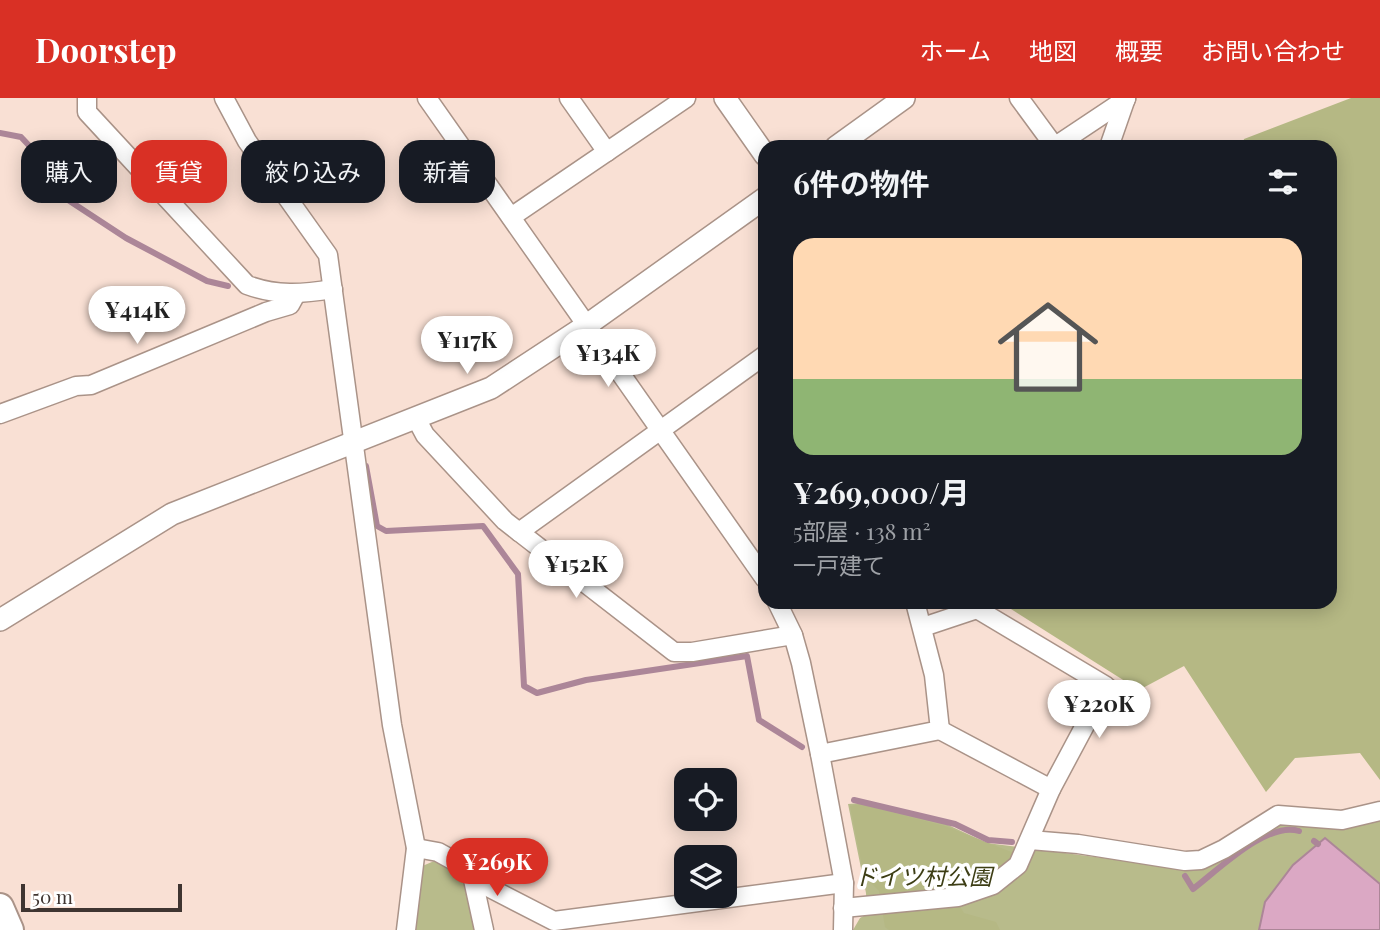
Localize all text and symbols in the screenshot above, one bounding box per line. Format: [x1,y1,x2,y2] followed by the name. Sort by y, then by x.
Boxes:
[35,27,176,71] text: Doorstep
[920,34,991,66] text: ホーム
[1029,34,1077,66] text: 地図
[1115,34,1163,66] text: 概要
[1201,34,1345,66] text: お問い合わせ
[21,140,117,203] chip: 購入
[131,140,227,203] chip: 賃貸
[241,140,385,203] chip: 絞り込み
[399,140,495,203] chip: 新着
[793,163,930,203] text: 6件の物件
[1264,163,1302,201] icon: filters
[985,284,1111,410] icon: home
[88,286,186,346] pin: ¥414K
[104,293,170,324] text: ¥414K
[418,316,516,376] pin: ¥117K
[437,323,497,354] text: ¥117K
[559,330,657,389] pin: ¥134K
[576,336,640,367] text: ¥134K
[793,472,970,512] text: ¥269,000/月
[793,515,930,546] text: 5部屋 · 138 m²
[527,540,625,600] pin: ¥152K
[544,547,608,578] text: ¥152K
[793,549,885,580] text: 一戸建て
[1050,680,1148,740] pin: ¥220K
[1064,687,1134,718] text: ¥220K
[674,768,737,908] map controls
[674,768,737,831] button: locate
[448,838,546,898] pin: ¥269K
[462,845,532,876] text: ¥269K
[674,845,737,908] button: layers
[854,860,995,891] park label: ドイツ村公園
[21,881,182,913] scale bar
[32,883,73,909] text: 50 m

